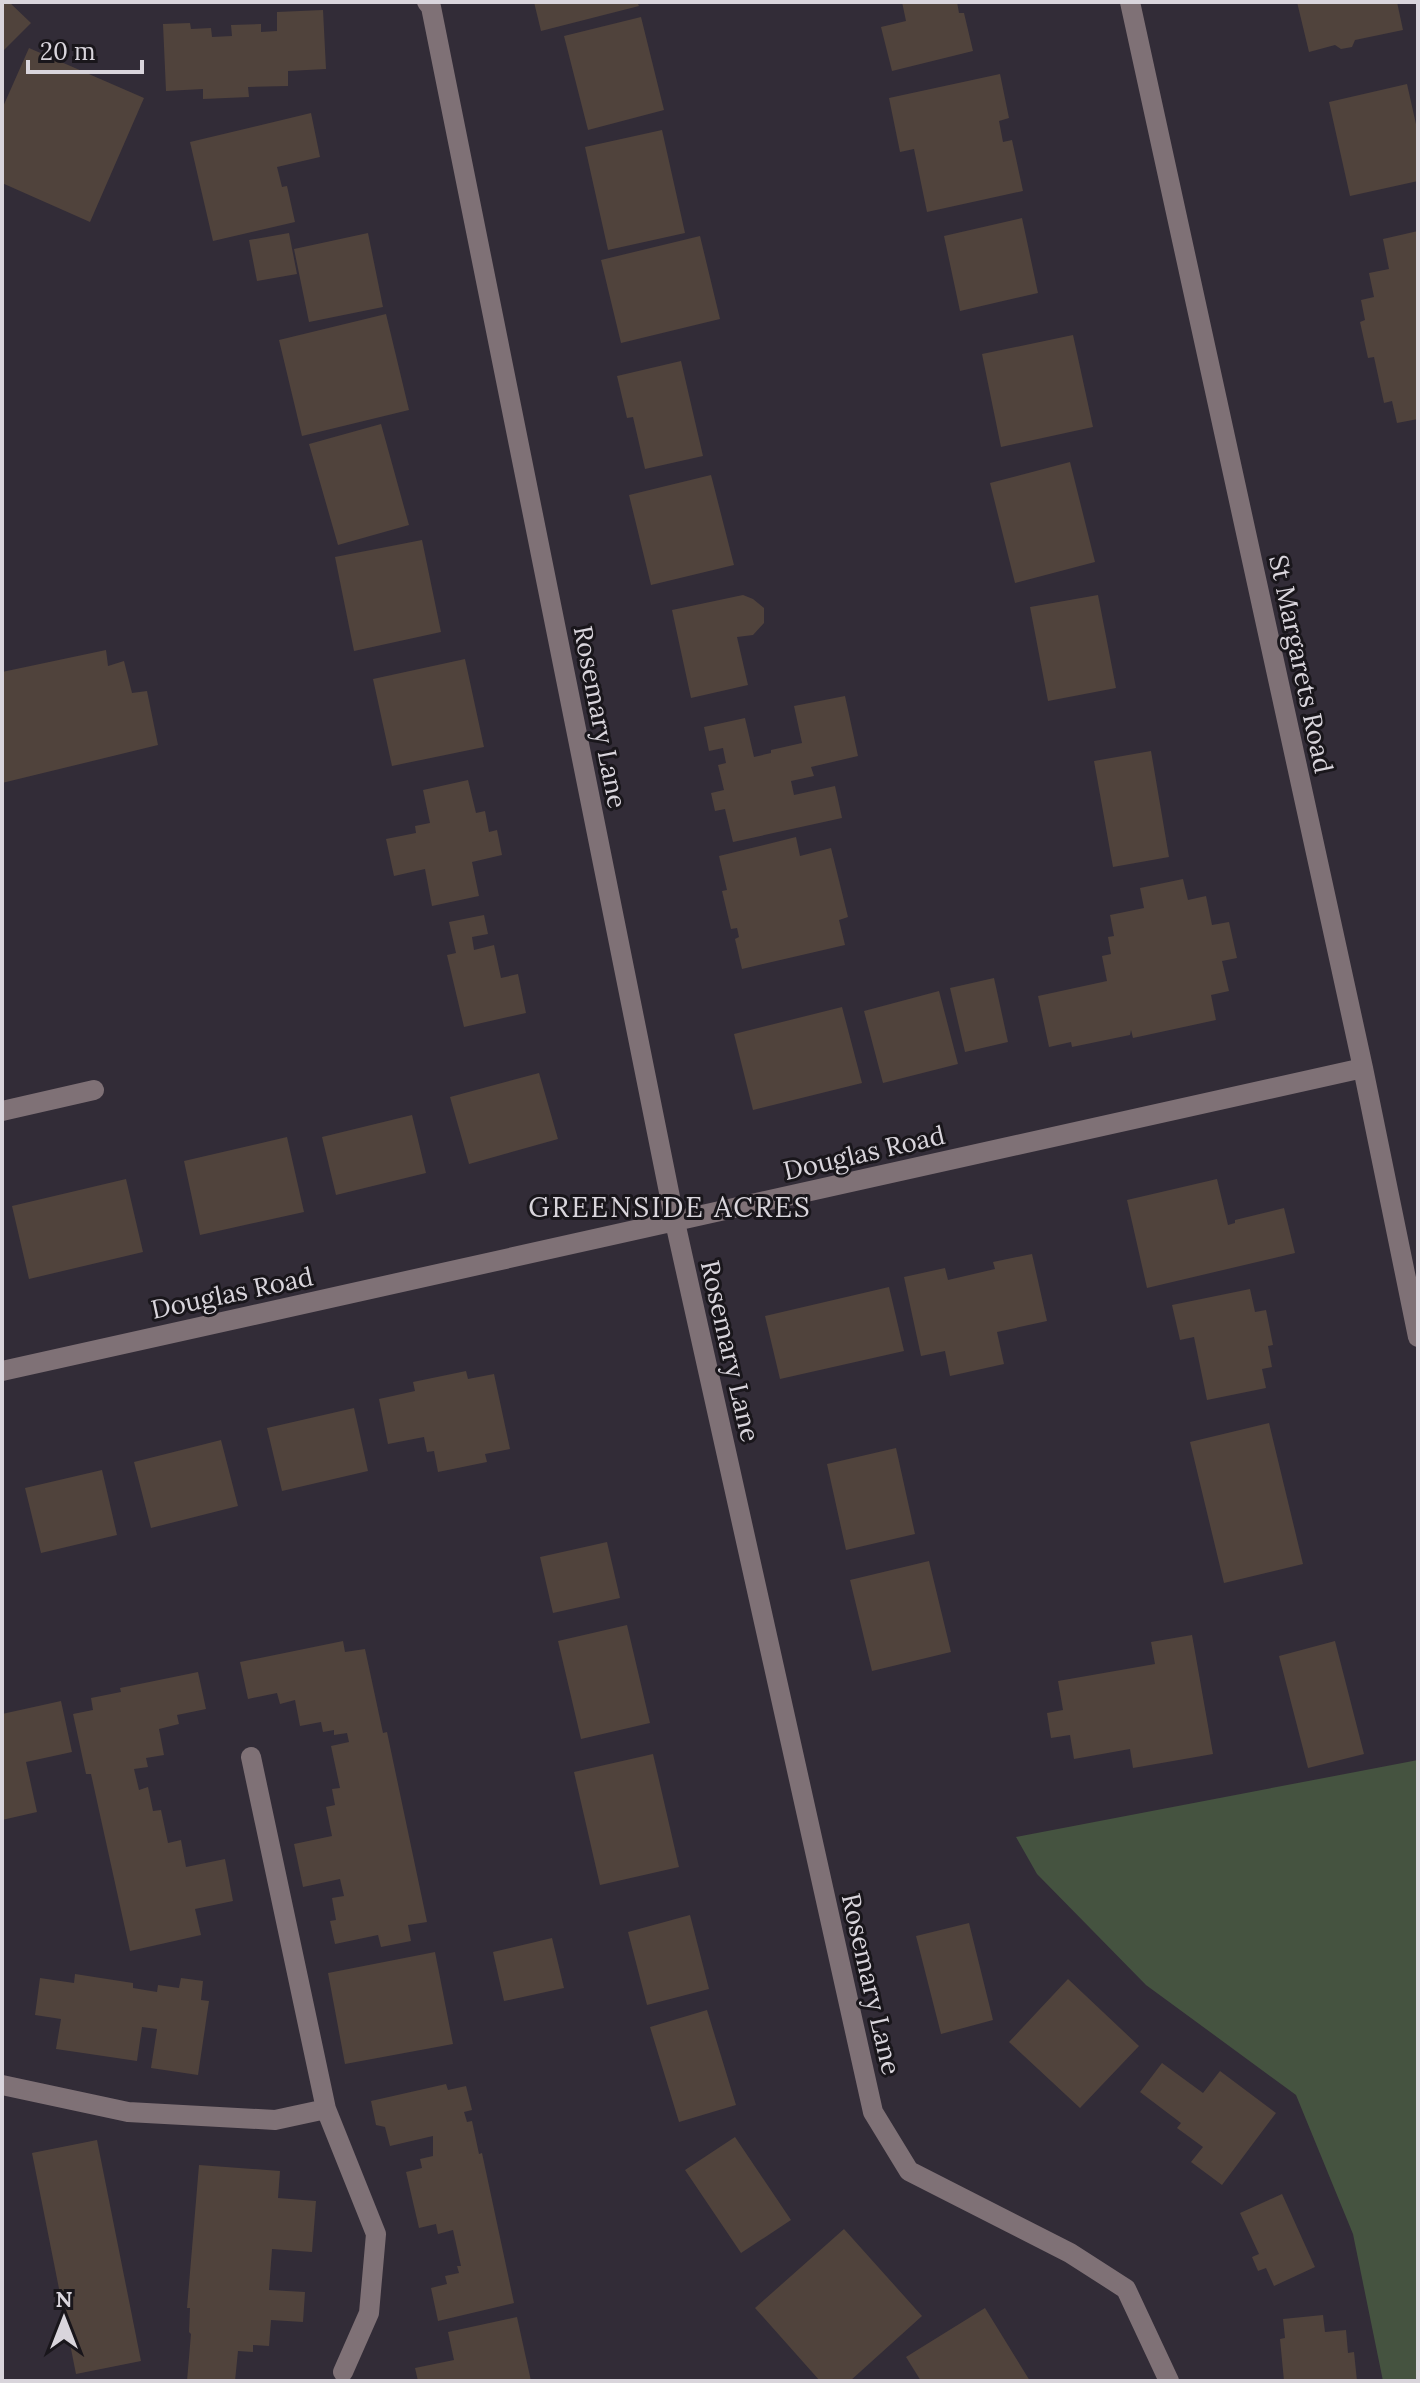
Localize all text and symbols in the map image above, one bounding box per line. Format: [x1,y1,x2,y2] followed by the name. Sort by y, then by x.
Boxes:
[28,24,142,74] scale bar
[40,36,96,67] text: 20 m
[1262,552,1341,776] street label: St Margarets Road
[567,623,634,811] street label: Rosemary Lane
[780,1118,948,1187] street label: Douglas Road
[528,1189,812,1225] district label: GREENSIDE ACRES
[694,1257,767,1445] street label: Rosemary Lane
[148,1259,316,1326] street label: Douglas Road
[835,1890,908,2078] street label: Rosemary Lane
[24,2279,104,2359] north arrow
[55,2285,73,2313] text: N

